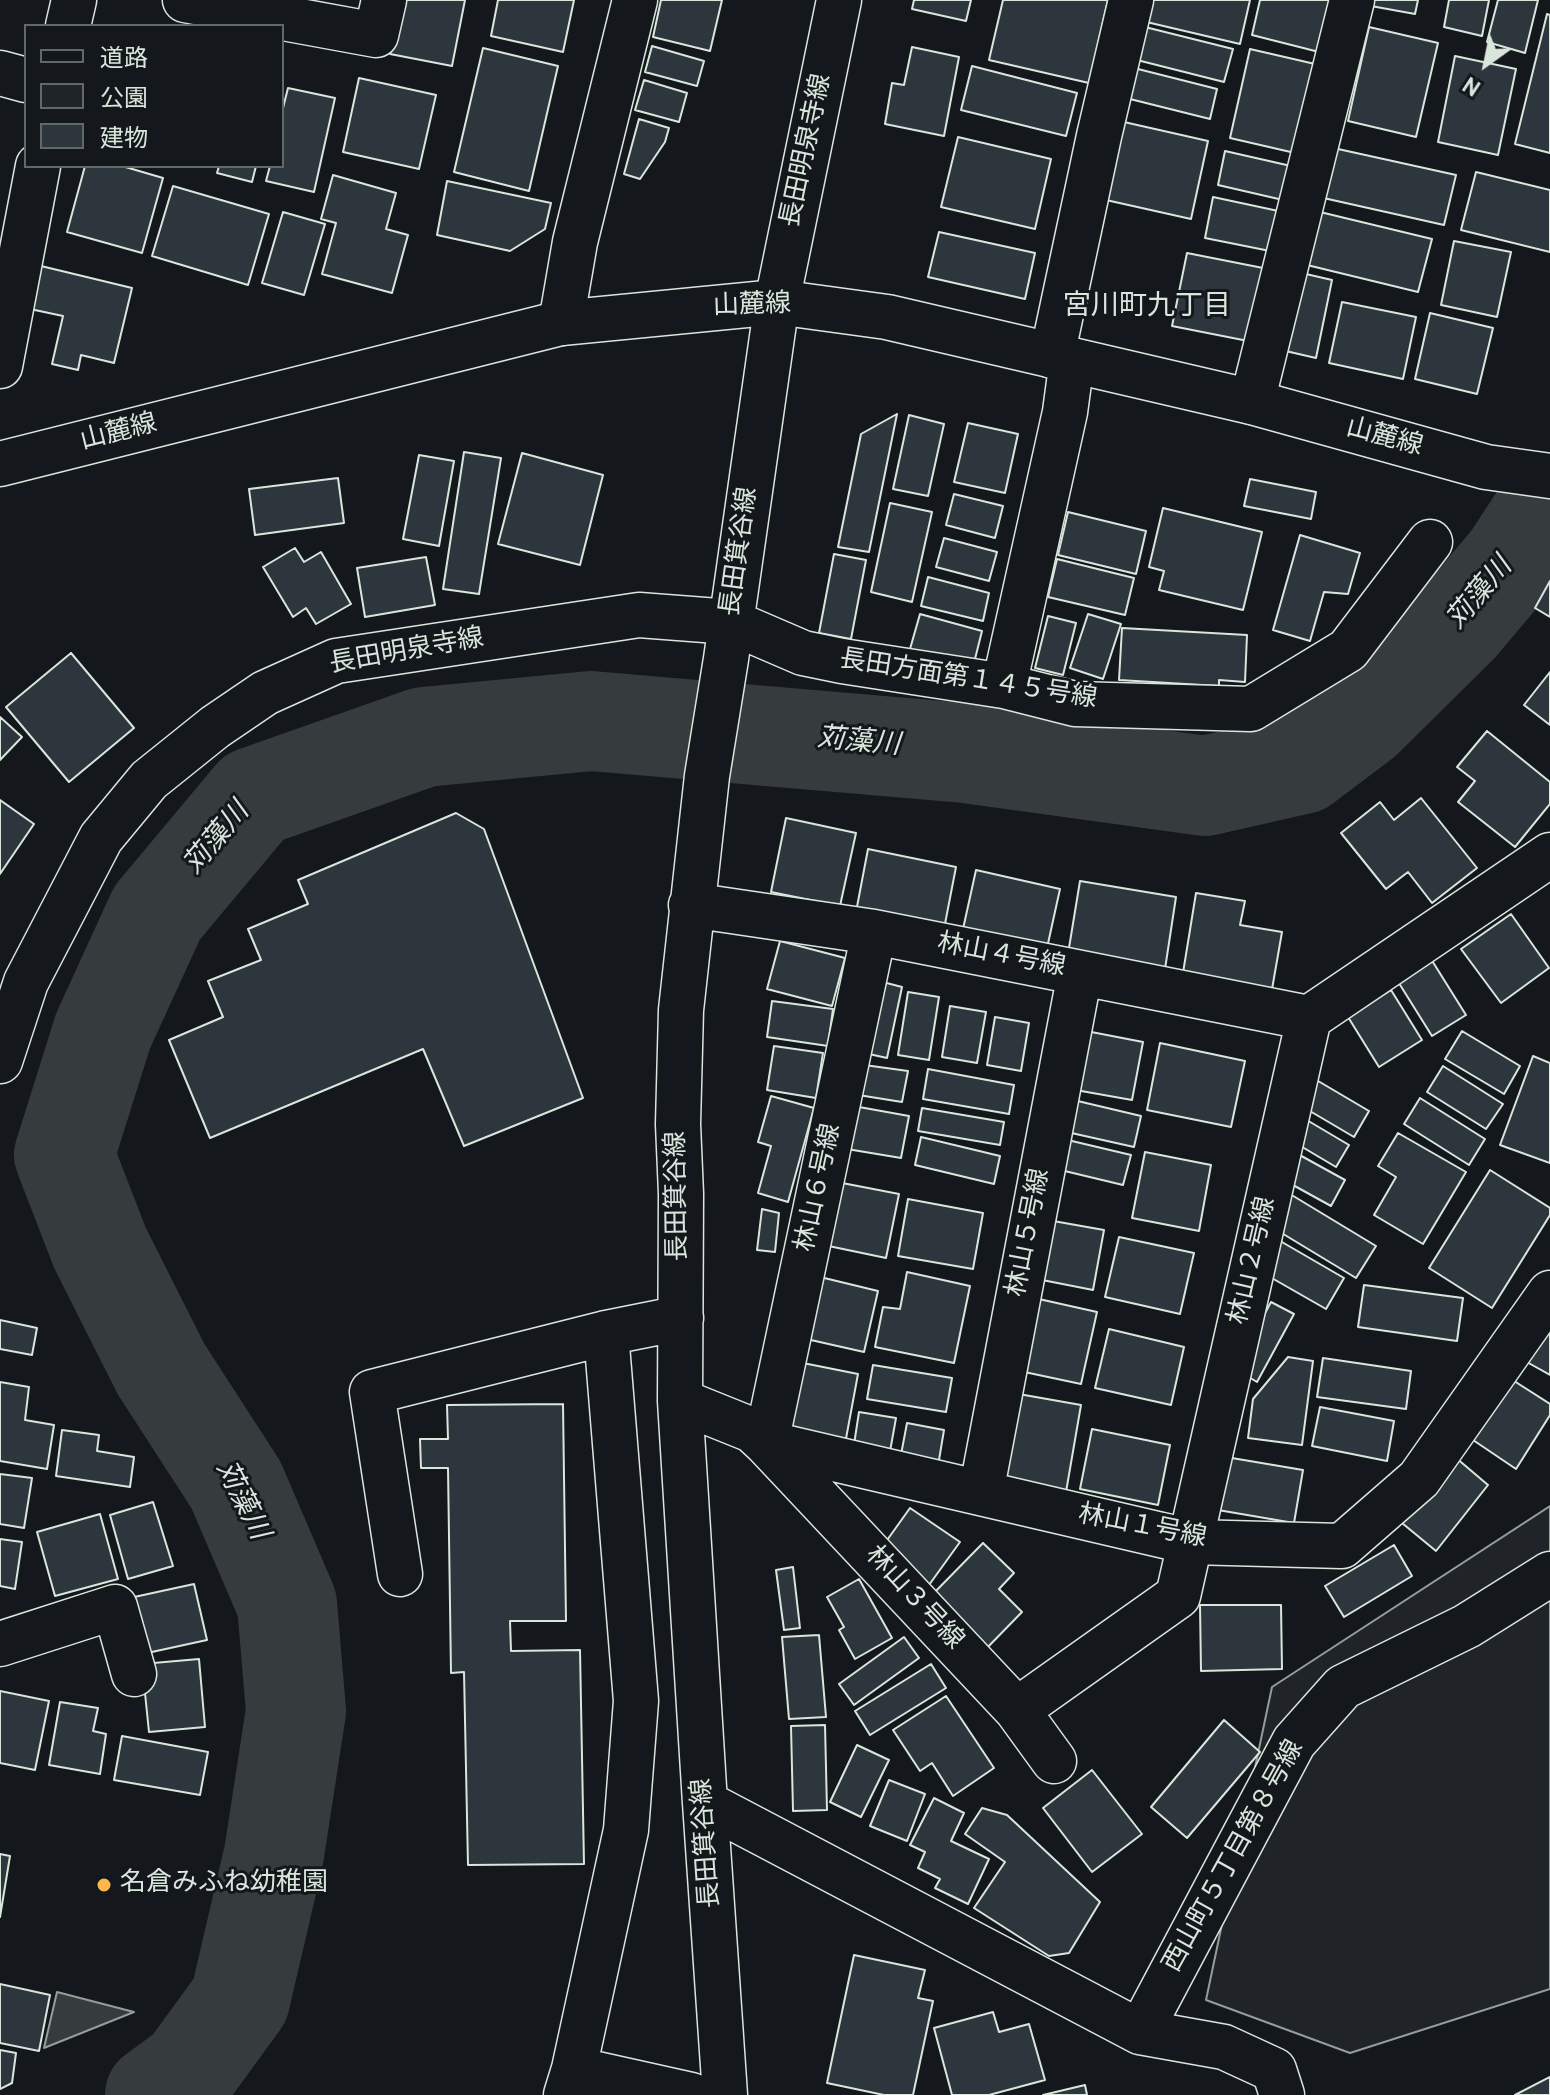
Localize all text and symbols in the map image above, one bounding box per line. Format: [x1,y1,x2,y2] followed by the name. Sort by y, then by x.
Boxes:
[24,24,284,168] legend
[1446,24,1526,104] north arrow
[100,45,148,75] text: 道路
[1459,69,1487,100] text: N
[777,71,839,231] street label: 長田明泉寺線
[100,85,148,115] text: 公園
[100,125,148,155] text: 建物
[712,290,792,324] street label: 山麓線
[1063,291,1231,325] district label: 宮川町九丁目
[77,409,161,459] street label: 山麓線
[1342,414,1426,464] street label: 山麓線
[717,485,765,619] street label: 長田箕谷線
[1441,552,1521,638] water label: 苅藻川
[327,624,487,682] street label: 長田明泉寺線
[837,645,1099,717] street label: 長田方面第１４５号線
[815,724,901,764] water label: 苅藻川
[178,797,258,883] water label: 苅藻川
[934,929,1068,985] street label: 林山４号線
[791,1121,849,1255] street label: 林山６号線
[662,1131,696,1261] street label: 長田箕谷線
[1002,1166,1058,1300] street label: 林山５号線
[1224,1194,1284,1328] street label: 林山２号線
[206,1456,274,1546] water label: 苅藻川
[1075,1500,1209,1556] street label: 林山１号線
[857,1541,969,1657] street label: 林山３号線
[1158,1736,1312,1978] street label: 西山町５丁目第８号線
[688,1777,728,1909] street label: 長田箕谷線
[120,1869,328,1901] place label: 名倉みふね幼稚園
[95,1876,113,1894] marker: 名倉みふね幼稚園

